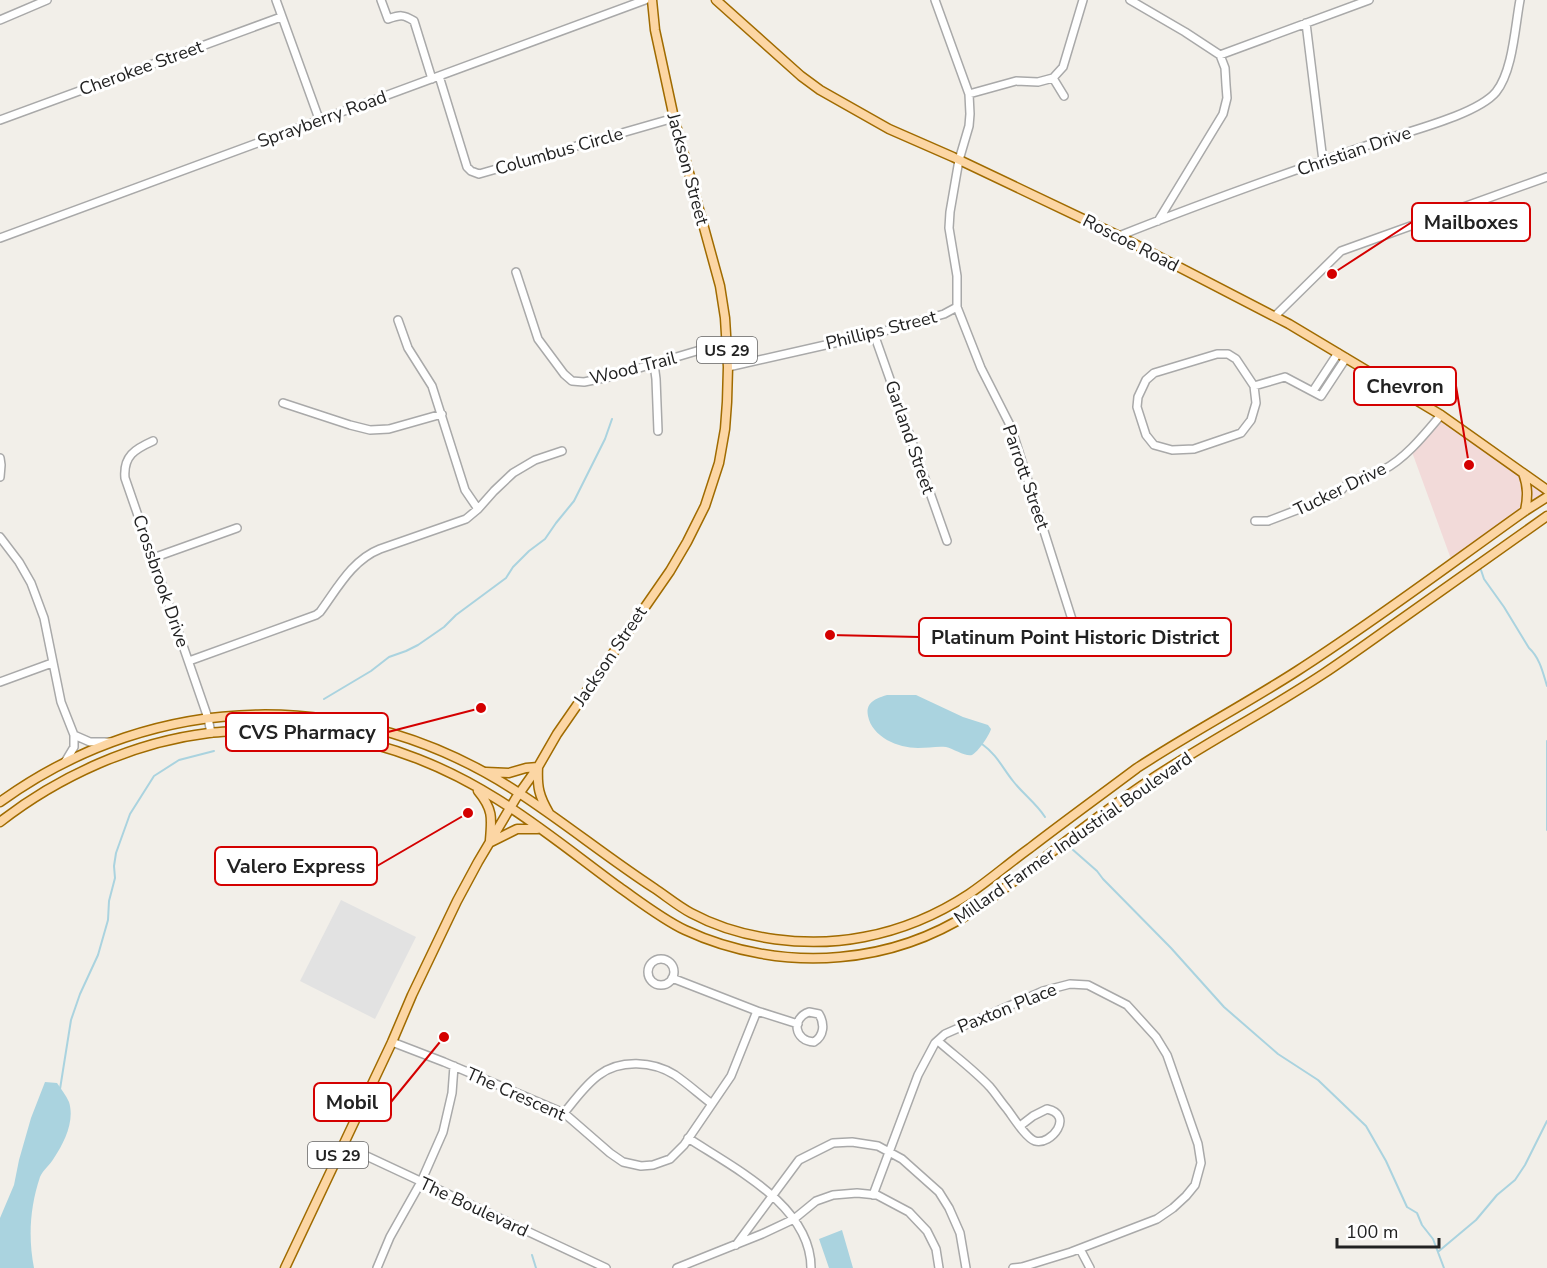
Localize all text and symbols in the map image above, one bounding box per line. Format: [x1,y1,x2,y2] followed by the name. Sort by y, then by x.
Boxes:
[76,34,207,101] street label: Cherokee Street
[254,84,390,154] street label: Sprayberry Road
[661,109,715,228] street label: Jackson Street
[1294,120,1414,182] street label: Christian Drive
[492,121,626,181] street label: Columbus Circle
[1412,203,1530,241] callout: Mailboxes
[1079,209,1183,277] street label: Roscoe Road
[1424,209,1518,236] text: Mailboxes
[823,304,940,355] street label: Phillips Street
[697,337,757,363] road number: US 29
[587,345,680,390] street label: Wood Trail
[1354,367,1456,405] callout: Chevron
[1366,373,1444,400] text: Chevron
[879,377,941,498] street label: Garland Street
[997,421,1055,533] street label: Parrott Street
[1290,456,1390,522] street label: Tucker Drive
[127,511,195,651] street label: Crossbrook Drive
[567,601,653,711] street label: Jackson Street
[919,618,1231,656] callout: Platinum Point Historic District
[931,624,1219,651] text: Platinum Point Historic District
[226,713,388,751] callout: CVS Pharmacy
[238,719,376,746] text: CVS Pharmacy
[949,746,1197,930] street label: Millard Farmer Industrial Boulevard
[215,847,377,885] callout: Valero Express
[226,853,366,880] text: Valero Express
[954,977,1060,1039] street label: Paxton Place
[463,1061,570,1127] street label: The Crescent
[314,1083,391,1121] callout: Mobil
[326,1089,379,1116] text: Mobil
[308,1142,368,1168] road number: US 29
[416,1171,532,1243] street label: The Boulevard
[1337,1211,1439,1249] scale bar
[1346,1220,1398,1244] text: 100 m

